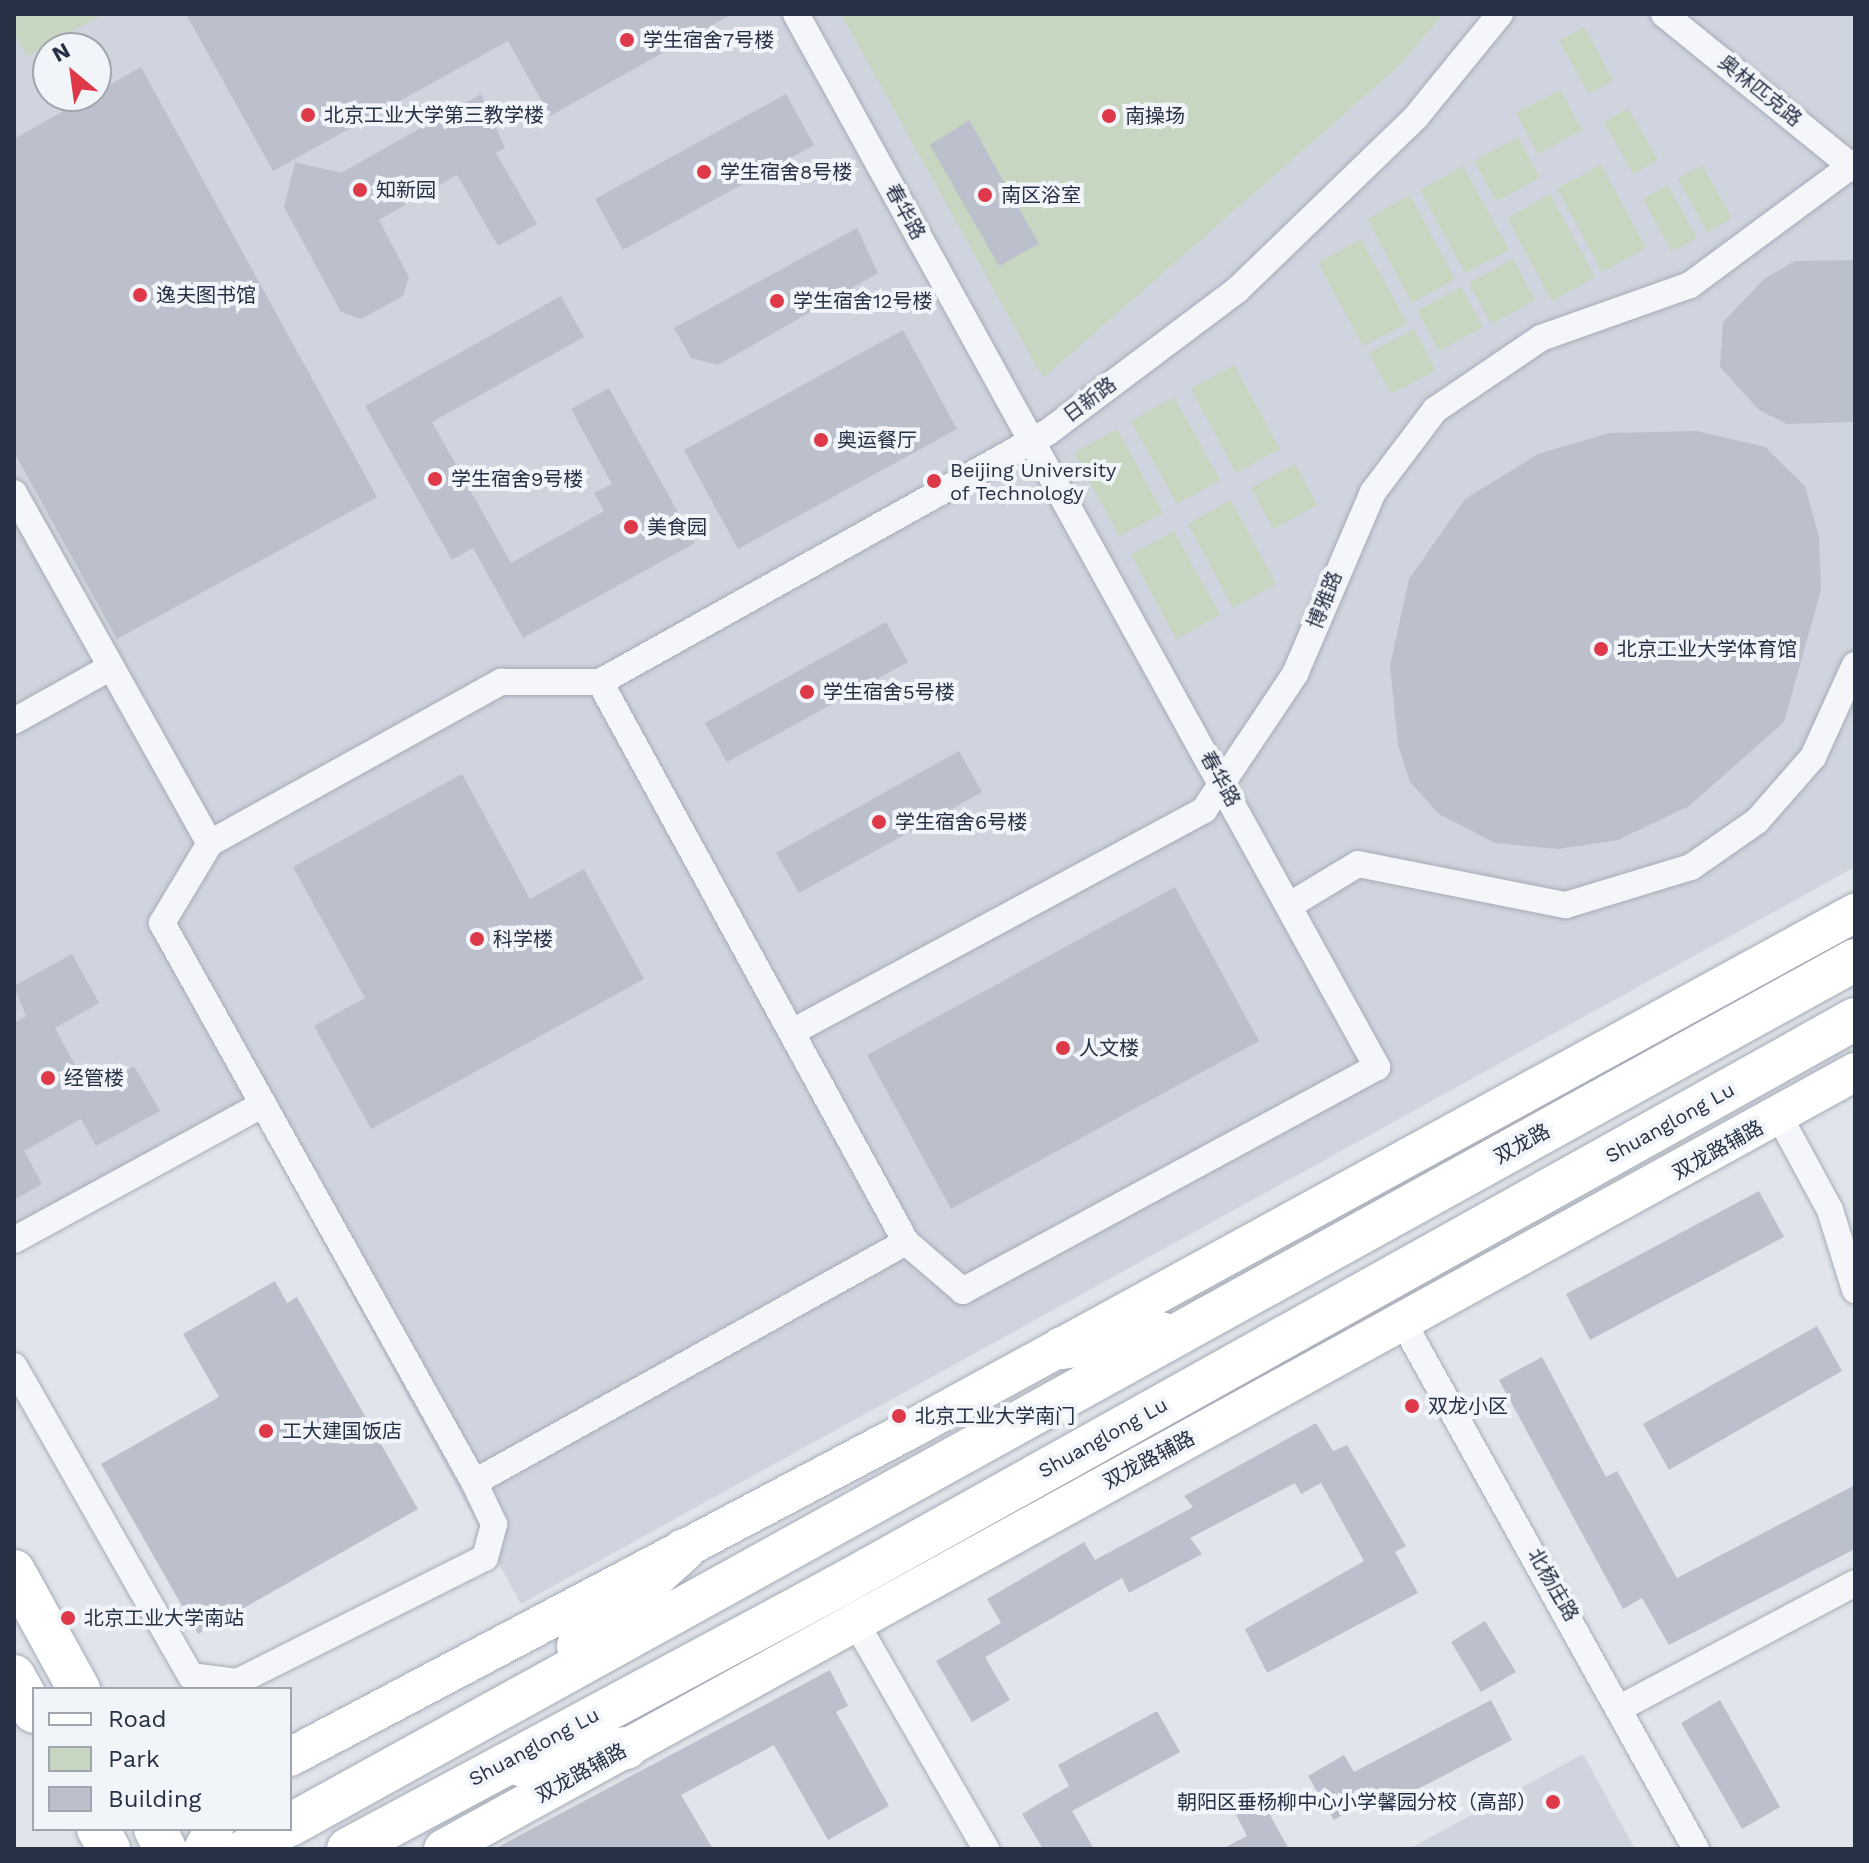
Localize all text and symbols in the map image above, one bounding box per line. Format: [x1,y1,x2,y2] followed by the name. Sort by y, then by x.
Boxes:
[643,28,774,52] place label: 学生宿舍7号楼
[618,31,636,49] marker: 学生宿舍7号楼
[32,32,112,112] north arrow
[48,37,74,67] text: N
[1714,50,1806,132] street label: 奥林匹克路
[324,103,544,127] place label: 北京工业大学第三教学楼
[1125,104,1185,128] place label: 南操场
[299,106,317,124] marker: 北京工业大学第三教学楼
[1100,107,1118,125] marker: 南操场
[720,160,852,184] place label: 学生宿舍8号楼
[695,163,713,181] marker: 学生宿舍8号楼
[376,178,436,202] place label: 知新园
[880,180,930,244] street label: 春华路
[351,181,369,199] marker: 知新园
[1001,183,1081,207] place label: 南区浴室
[976,186,994,204] marker: 南区浴室
[156,283,256,307] place label: 逸夫图书馆
[131,286,149,304] marker: 逸夫图书馆
[793,289,932,313] place label: 学生宿舍12号楼
[768,292,786,310] marker: 学生宿舍12号楼
[1059,372,1121,428] street label: 日新路
[837,428,917,452] place label: 奥运餐厅
[812,431,830,449] marker: 奥运餐厅
[950,458,1116,505] place label: Beijing University of Technology
[451,467,583,491] place label: 学生宿舍9号楼
[426,470,444,488] marker: 学生宿舍9号楼
[925,472,943,490] marker: Beijing University of Technology
[647,515,707,539] place label: 美食园
[622,518,640,536] marker: 美食园
[1303,568,1347,632] street label: 博雅路
[1617,637,1797,661] place label: 北京工业大学体育馆
[1592,640,1610,658] marker: 北京工业大学体育馆
[823,680,955,704] place label: 学生宿舍5号楼
[798,683,816,701] marker: 学生宿舍5号楼
[1195,747,1245,811] street label: 春华路
[895,810,1027,834] place label: 学生宿舍6号楼
[870,813,888,831] marker: 学生宿舍6号楼
[493,927,553,951] place label: 科学楼
[468,930,486,948] marker: 科学楼
[1079,1036,1139,1060] place label: 人文楼
[1054,1039,1072,1057] marker: 人文楼
[64,1066,124,1090] place label: 经管楼
[39,1069,57,1087] marker: 经管楼
[1601,1078,1739,1168] street label: Shuanglong Lu
[1668,1115,1768,1185] street label: 双龙路辅路
[1490,1119,1554,1169] street label: 双龙路
[1034,1393,1172,1483] street label: Shuanglong Lu
[1428,1394,1508,1418] place label: 双龙小区
[1403,1397,1421,1415] marker: 双龙小区
[915,1404,1075,1428] place label: 北京工业大学南门
[890,1407,908,1425] marker: 北京工业大学南门
[282,1419,402,1443] place label: 工大建国饭店
[257,1422,275,1440] marker: 工大建国饭店
[1099,1426,1199,1494] street label: 双龙路辅路
[1523,1544,1583,1626] street label: 北杨庄路
[84,1606,244,1630] place label: 北京工业大学南站
[59,1609,77,1627] marker: 北京工业大学南站
[32,1687,292,1831] legend
[465,1703,603,1791] street label: Shuanglong Lu
[108,1705,167,1733] text: Road
[531,1738,631,1808] street label: 双龙路辅路
[108,1745,160,1773] text: Park
[108,1785,201,1813] text: Building
[1177,1790,1537,1814] place label: 朝阳区垂杨柳中心小学馨园分校（高部）
[1544,1793,1562,1811] marker: 朝阳区垂杨柳中心小学馨园分校（高部）

